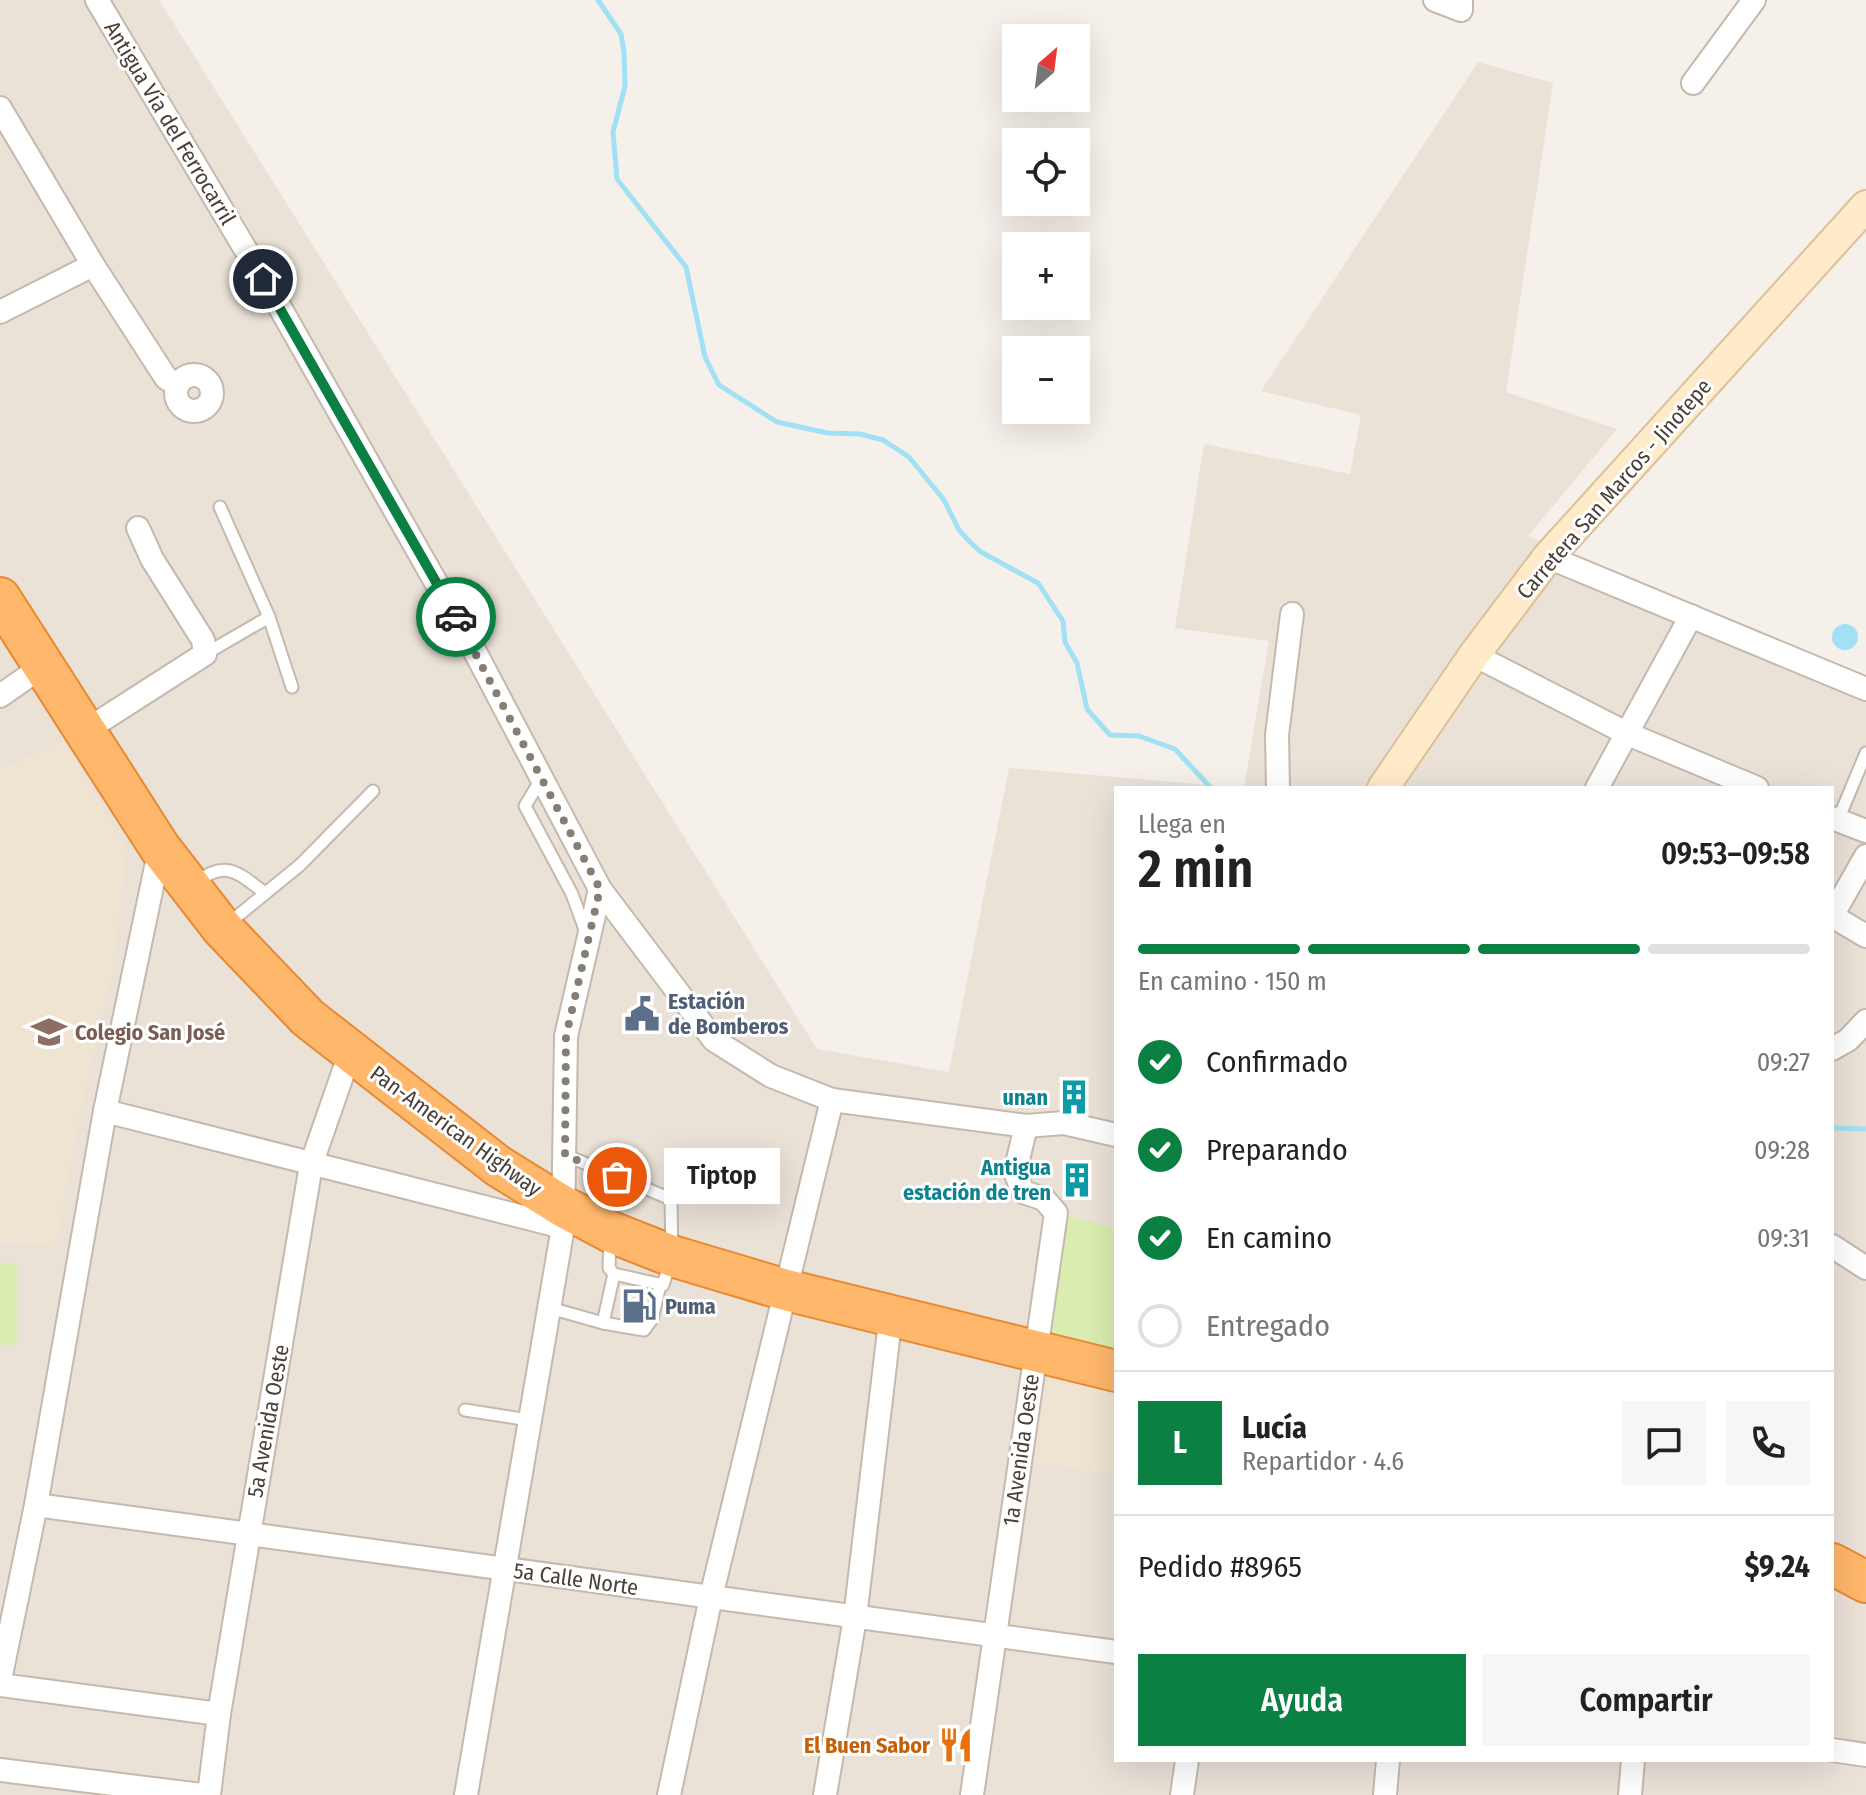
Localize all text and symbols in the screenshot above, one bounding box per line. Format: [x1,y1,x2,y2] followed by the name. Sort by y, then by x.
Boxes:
[98,16,242,230] street label: Antigua Vía del Ferrocarril
[1002,24,1090,112] north arrow
[1002,24,1090,424] map controls
[1002,128,1090,216] button: locate
[1002,232,1090,320] button: +
[229,245,297,313] pin
[241,257,285,301] icon: home
[1002,336,1090,424] button: −
[1511,373,1717,605] street label: Carretera San Marcos - Jinotepe
[416,577,496,657] courier
[434,595,478,639] icon: car
[1138,809,1226,840] text: Llega en
[1661,836,1810,872] text: 09:53–09:58
[1138,838,1254,901] text: 2 min
[1138,966,1327,997] text: En camino · 150 m
[668,988,789,1040] place label: Estación de Bomberos
[623,995,661,1033] public building icon: Estación de Bomberos
[30,1013,68,1051] school or university icon: Colegio San José
[75,1019,225,1046] place label: Colegio San José
[1138,1040,1182,1084] icon: check
[1206,1044,1348,1080] text: Confirmado
[1757,1047,1810,1078] text: 09:27
[365,1060,547,1202] street label: Pan-American Highway
[1055,1078,1093,1116] building icon: unan
[1003,1084,1048,1111] place label: unan
[1138,1128,1182,1172] icon: check
[1206,1132,1348,1168] text: Preparando
[1754,1135,1810,1166] text: 09:28
[583,1143,651,1211] pin
[665,1149,781,1205] callout: Tiptop
[903,1154,1051,1206] place label: Antigua estación de tren
[595,1155,639,1199] icon: bag
[687,1160,757,1191] text: Tiptop
[1058,1161,1096,1199] building icon: Antigua estación de tren
[1138,1216,1182,1260] icon: check
[1206,1220,1332,1256] text: En camino
[1757,1223,1810,1254] text: 09:31
[620,1287,658,1325] fuel station icon: Puma
[665,1293,716,1320] place label: Puma
[1206,1308,1330,1344] text: Entregado
[241,1342,295,1500] street label: 5a Avenida Oeste
[997,1372,1045,1528] street label: 1a Avenida Oeste
[1622,1401,1706,1485] button: chat
[1726,1401,1810,1485] button: phone
[1242,1410,1307,1446] text: Lucía
[1173,1425,1187,1461] text: L
[1242,1446,1404,1477] text: Repartidor · 4.6
[1138,1549,1302,1585] text: Pedido #8965
[1744,1549,1810,1585] text: $9.24
[512,1557,640,1601] street label: 5a Calle Norte
[1138,1654,1466,1746] button: Ayuda
[1482,1654,1810,1746] button: Compartir
[937,1726,975,1764] restaurant icon: El Buen Sabor
[804,1732,931,1759] place label: El Buen Sabor

